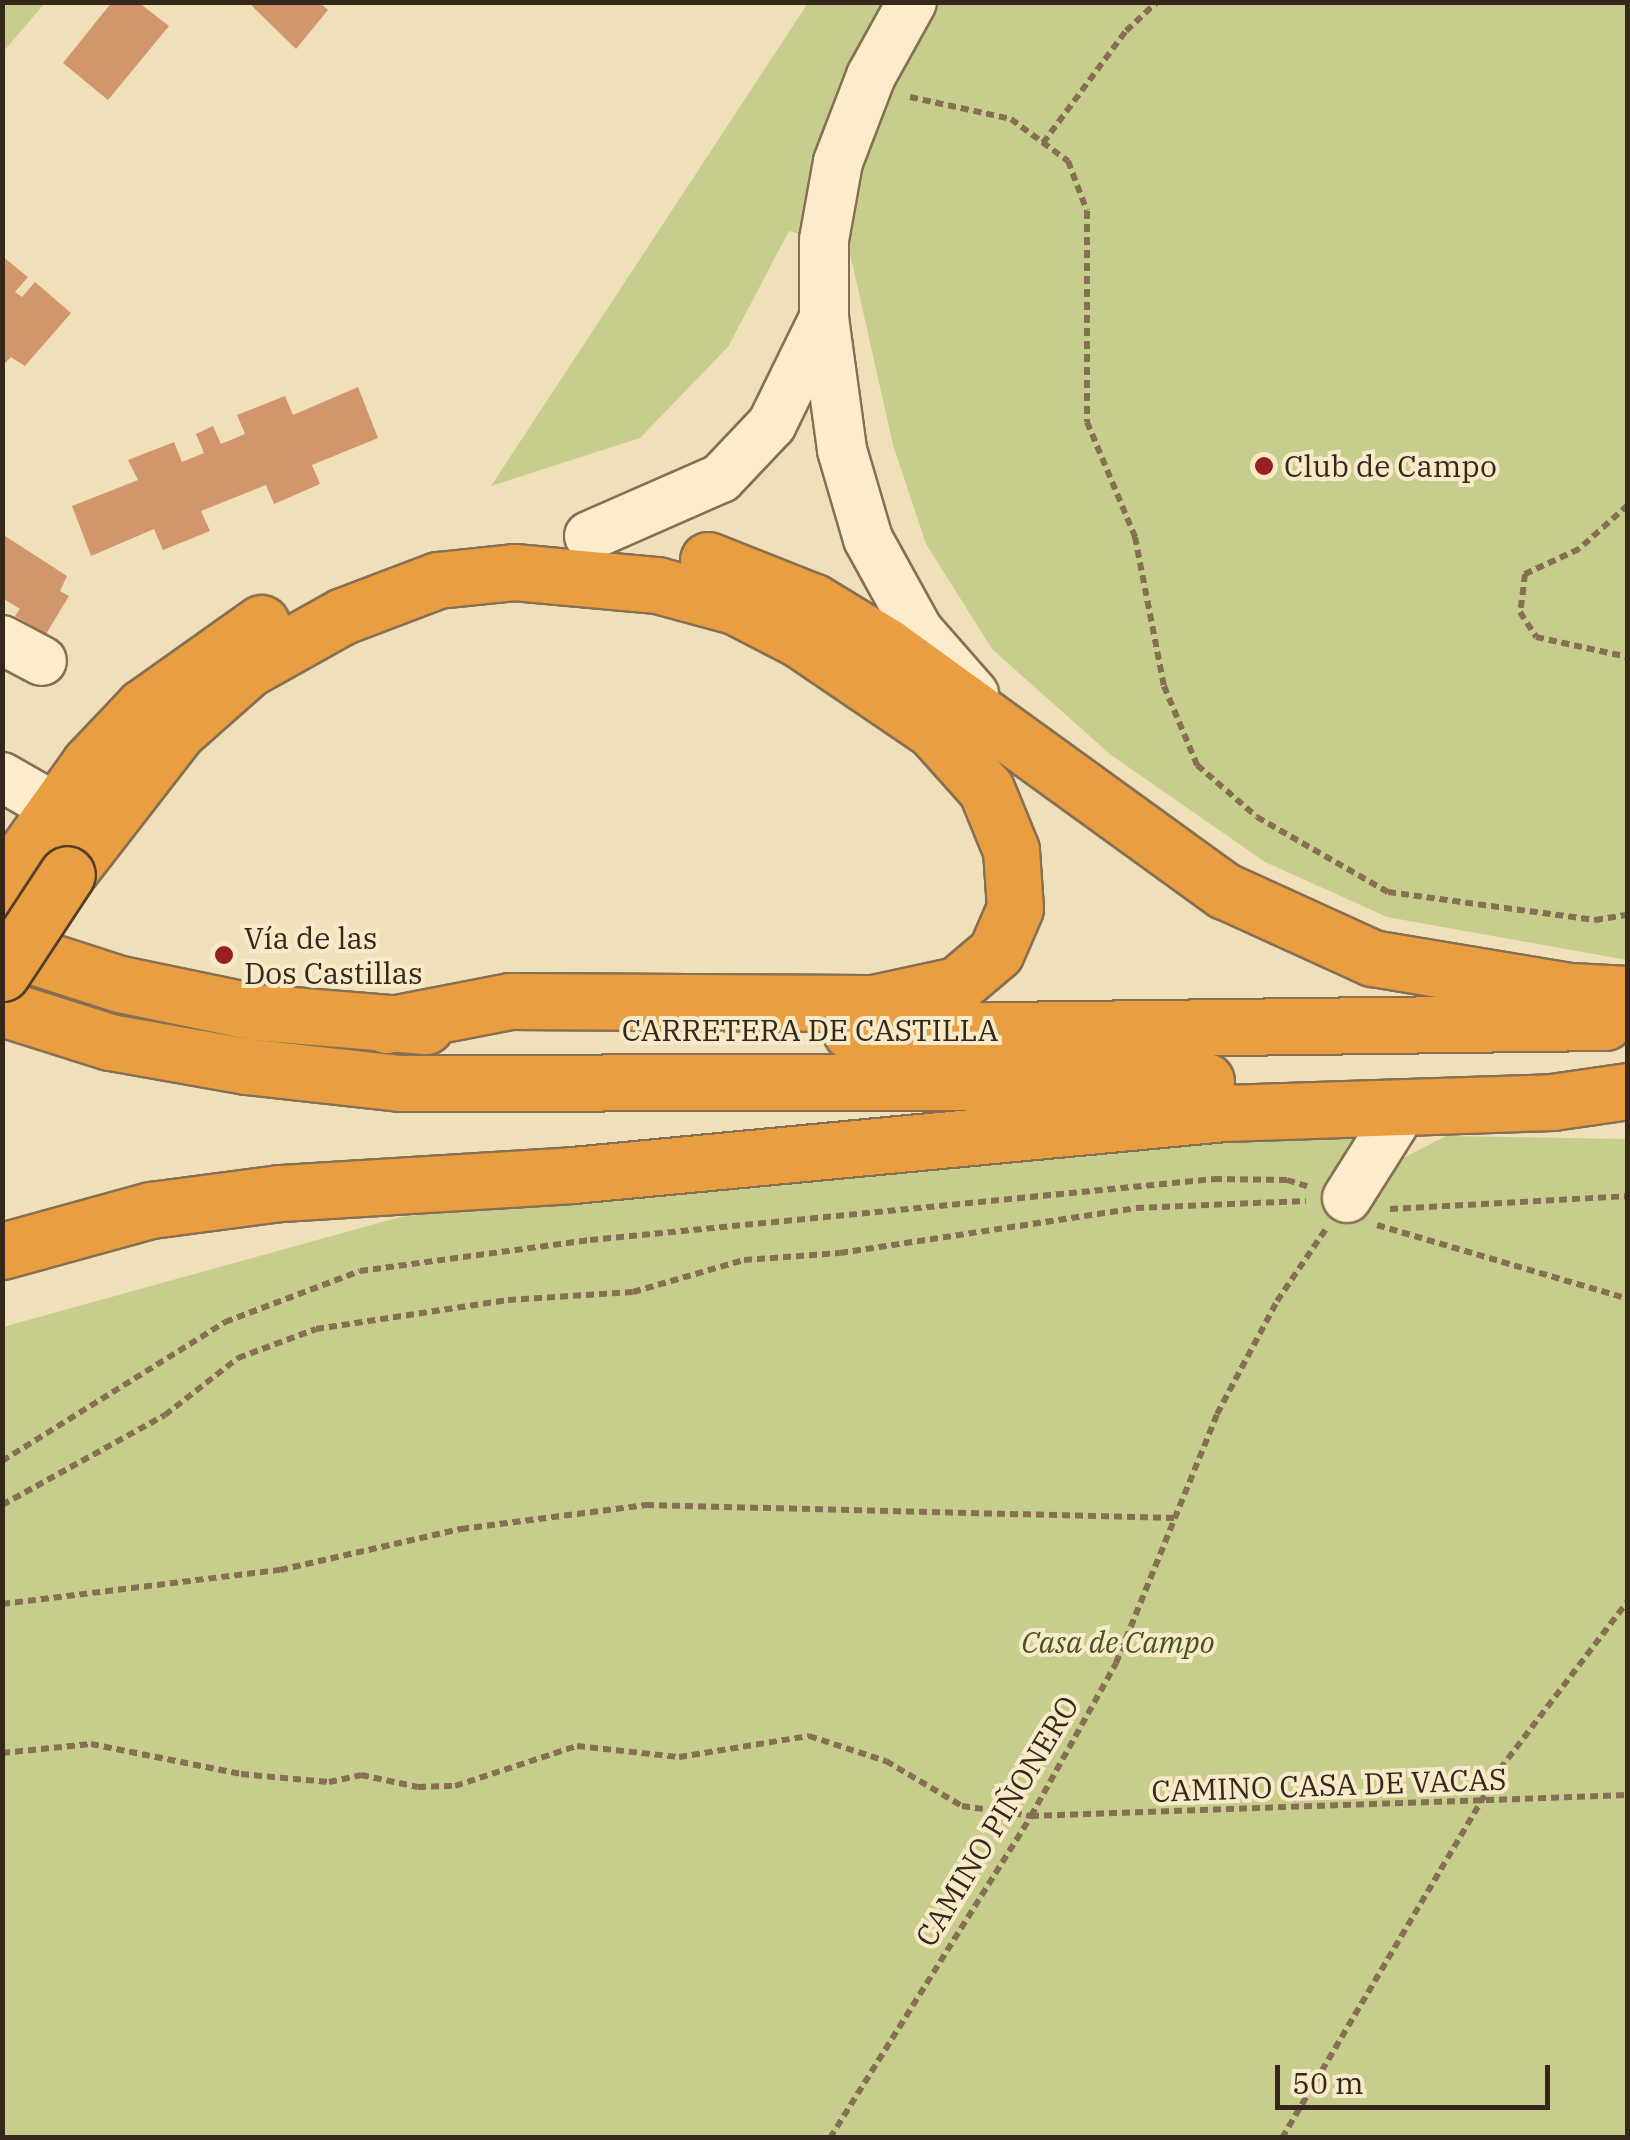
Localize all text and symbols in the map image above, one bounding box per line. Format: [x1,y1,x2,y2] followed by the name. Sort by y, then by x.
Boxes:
[1284,448,1497,484] place label: Club de Campo
[1253,455,1275,477] marker: Club de Campo
[244,920,423,990] place label: Vía de las Dos Castillas
[213,944,235,966] marker: Vía de las Dos Castillas
[622,1012,998,1048] street label: CARRETERA DE CASTILLA
[1021,1624,1215,1660] park label: Casa de Campo
[908,1689,1086,1953] street label: CAMINO PIÑONERO
[1151,1761,1507,1809] street label: CAMINO CASA DE VACAS
[1280,2045,1555,2107] scale bar
[1292,2063,1364,2102] text: 50 m

